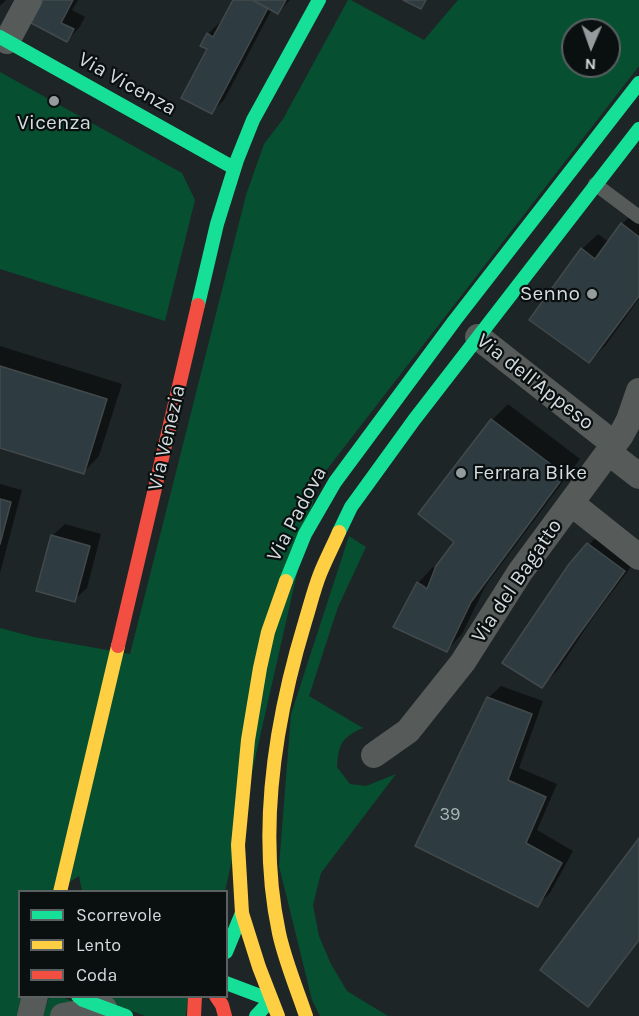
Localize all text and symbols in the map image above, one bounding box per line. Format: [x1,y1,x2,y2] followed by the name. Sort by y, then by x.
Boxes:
[561,18,621,78] north arrow
[73,47,181,121] street label: Via Vicenza
[584,55,597,74] text: N
[47,94,61,108] marker: Vicenza
[17,110,91,136] place label: Vicenza
[520,281,580,307] place label: Senno
[585,287,599,301] marker: Senno
[471,328,599,436] street label: Via dell'Appeso
[143,383,191,493] street label: Via Venezia
[473,460,587,486] place label: Ferrara Bike
[262,462,332,566] street label: Via Padova
[454,466,468,480] marker: Ferrara Bike
[466,514,568,648] street label: Via del Bagatto
[439,804,461,826] house number: 39
[18,890,228,998] legend
[76,904,161,926] text: Scorrevole
[76,934,121,956] text: Lento
[76,964,117,986] text: Coda

